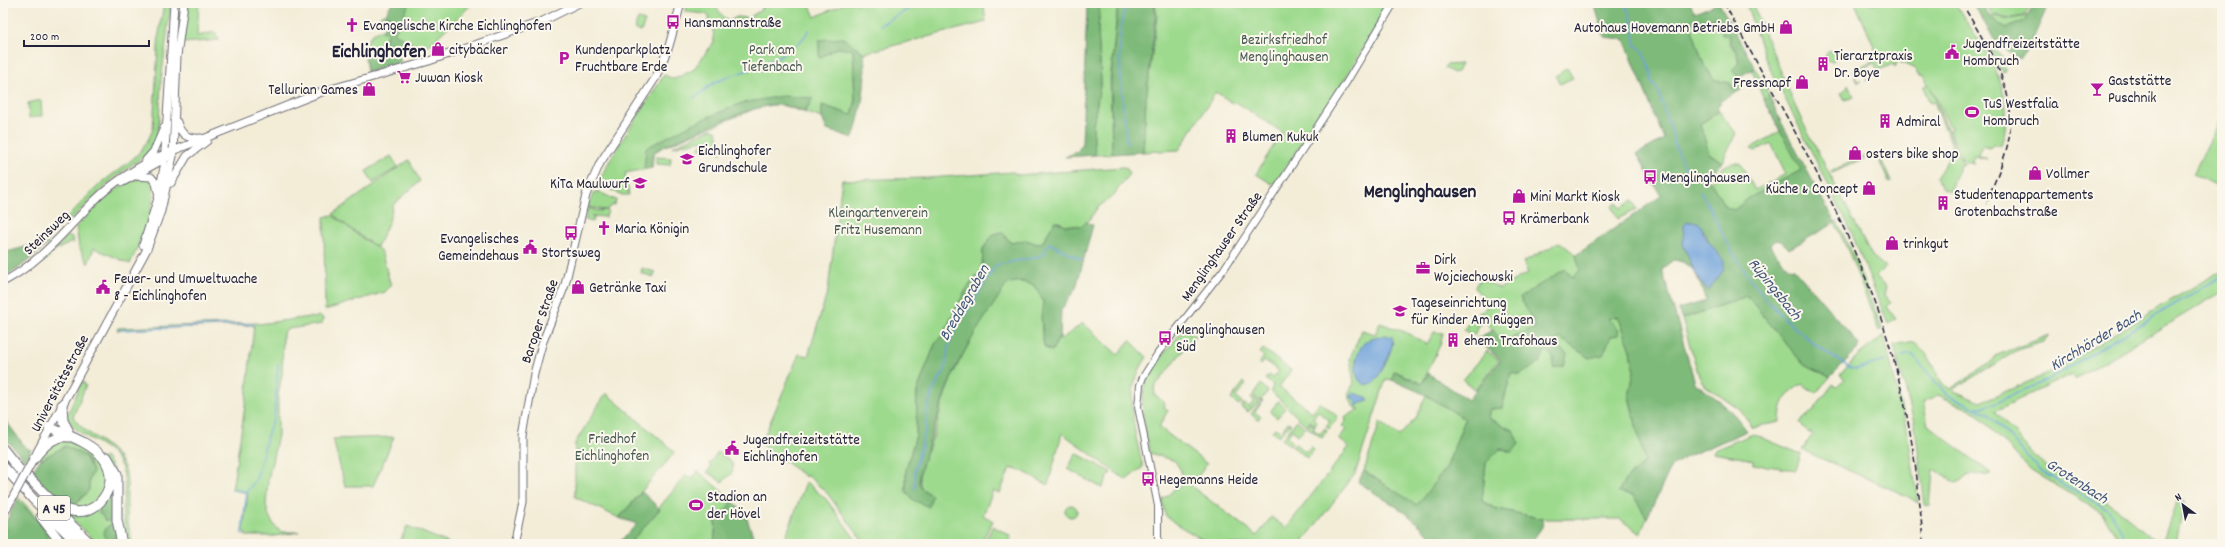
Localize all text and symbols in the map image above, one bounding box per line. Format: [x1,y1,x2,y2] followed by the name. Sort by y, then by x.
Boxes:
[684,13,782,35] place label: Hansmannstraße
[665,14,681,30] bus stop icon: Hansmannstraße
[363,16,552,38] place label: Evangelische Kirche Eichlinghofen
[344,17,360,33] church icon: Evangelische Kirche Eichlinghofen
[1574,18,1775,40] place label: Autohaus Hovemann Betriebs GmbH
[1778,19,1794,35] shop icon: Autohaus Hovemann Betriebs GmbH
[24,22,149,48] scale bar
[30,29,59,46] text: 200 m
[1240,30,1329,69] park label: Bezirksfriedhof Menglinghausen
[1963,34,2080,73] place label: Jugendfreizeitstätte Hombruch
[332,40,426,67] district label: Eichlinghofen
[449,40,508,62] place label: citybäcker
[575,40,671,79] place label: Kundenparkplatz Fruchtbare Erde
[742,40,802,79] park label: Park am Tiefenbach
[430,41,446,57] shop icon: citybäcker
[1944,44,1960,60] public building icon: Jugendfreizeitstätte Hombruch
[1834,46,1913,85] place label: Tierarztpraxis Dr. Boye
[556,50,572,66] parking icon: Kundenparkplatz Fruchtbare Erde
[1815,56,1831,72] building icon: Tierarztpraxis Dr. Boye
[415,68,483,90] place label: Juwan Kiosk
[396,69,412,85] supermarket icon: Juwan Kiosk
[2108,71,2172,110] place label: Gaststätte Puschnik
[1733,73,1792,95] place label: Fressnapf
[1794,74,1810,90] shop icon: Fressnapf
[268,80,358,102] place label: Tellurian Games
[361,81,377,97] shop icon: Tellurian Games
[2089,81,2105,97] bar icon: Gaststätte Puschnik
[1983,94,2059,133] place label: TuS Westfalia Hombruch
[1964,104,1980,120] sports icon: TuS Westfalia Hombruch
[1896,112,1941,134] place label: Admiral
[1877,113,1893,129] building icon: Admiral
[1242,127,1319,149] place label: Blumen Kukuk
[1223,128,1239,144] building icon: Blumen Kukuk
[698,141,772,180] place label: Eichlinghofer Grundschule
[1866,144,1959,166] place label: osters bike shop
[1847,145,1863,161] shop icon: osters bike shop
[679,151,695,167] school or university icon: Eichlinghofer Grundschule
[2046,164,2090,186] place label: Vollmer
[2027,165,2043,181] shop icon: Vollmer
[1661,168,1750,190] place label: Menglinghausen
[1642,169,1658,185] bus stop icon: Menglinghausen
[550,174,630,196] place label: KiTa Maulwurf
[632,175,648,191] school or university icon: KiTa Maulwurf
[1766,179,1858,201] place label: Küche & Concept
[1364,180,1477,207] district label: Menglinghausen
[1861,180,1877,196] shop icon: Küche & Concept
[1954,185,2094,224] place label: Studentenappartements Grotenbachstraße
[1176,187,1269,306] street label: Menglinghauser Straße
[1530,187,1620,209] place label: Mini Markt Kiosk
[1511,188,1527,204] shop icon: Mini Markt Kiosk
[1935,195,1951,211] building icon: Studentenappartements Grotenbachstraße
[828,203,928,242] park label: Kleingartenverein Fritz Husemann
[19,206,76,261] street label: Steinsweg
[1520,209,1589,231] place label: Krämerbank
[1501,210,1517,226] bus stop icon: Krämerbank
[615,219,689,241] place label: Maria Königin
[596,220,612,236] church icon: Maria Königin
[563,225,579,241] bus stop icon: Stortsweg
[438,229,519,268] place label: Evangelisches Gemeindehaus
[1903,234,1949,256] place label: trinkgut
[1884,235,1900,251] shop icon: trinkgut
[522,239,538,255] public building icon: Evangelisches Gemeindehaus
[541,243,601,265] place label: Stortsweg
[1434,250,1513,289] place label: Dirk Wojciechowski
[1742,253,1807,326] water label: Rüpingsbach
[934,260,997,346] water label: Breddegraben
[1415,260,1431,276] office icon: Dirk Wojciechowski
[114,269,258,308] place label: Feuer- und Umweltwache 8 - Eichlinghofen
[516,276,566,367] street label: Baroper Straße
[589,278,666,300] place label: Getränke Taxi
[95,279,111,295] public building icon: Feuer- und Umweltwache 8 - Eichlinghofen
[570,279,586,295] shop icon: Getränke Taxi
[1411,293,1533,332] place label: Tageseinrichtung für Kinder Am Rüggen
[1392,303,1408,319] school or university icon: Tageseinrichtung für Kinder Am Rüggen
[2046,304,2147,378] water label: Kirchhörder Bach
[1176,320,1265,359] place label: Menglinghausen Süd
[1157,330,1173,346] bus stop icon: Menglinghausen Süd
[26,331,96,437] street label: Universitätsstraße
[1464,331,1558,353] place label: ehem. Trafohaus
[1445,332,1461,348] building icon: ehem. Trafohaus
[575,429,649,468] park label: Friedhof Eichlinghofen
[743,430,860,469] place label: Jugendfreizeitstätte Eichlinghofen
[724,440,740,456] public building icon: Jugendfreizeitstätte Eichlinghofen
[2041,453,2113,511] water label: Grotenbach
[1159,470,1258,492] place label: Hegemanns Heide
[1140,471,1156,487] bus stop icon: Hegemanns Heide
[2163,485,2203,525] north arrow
[707,487,767,526] place label: Stadion an der Hövel
[2172,490,2186,506] text: N
[38,496,70,520] road number: A 45
[688,497,704,513] sports icon: Stadion an der Hövel

